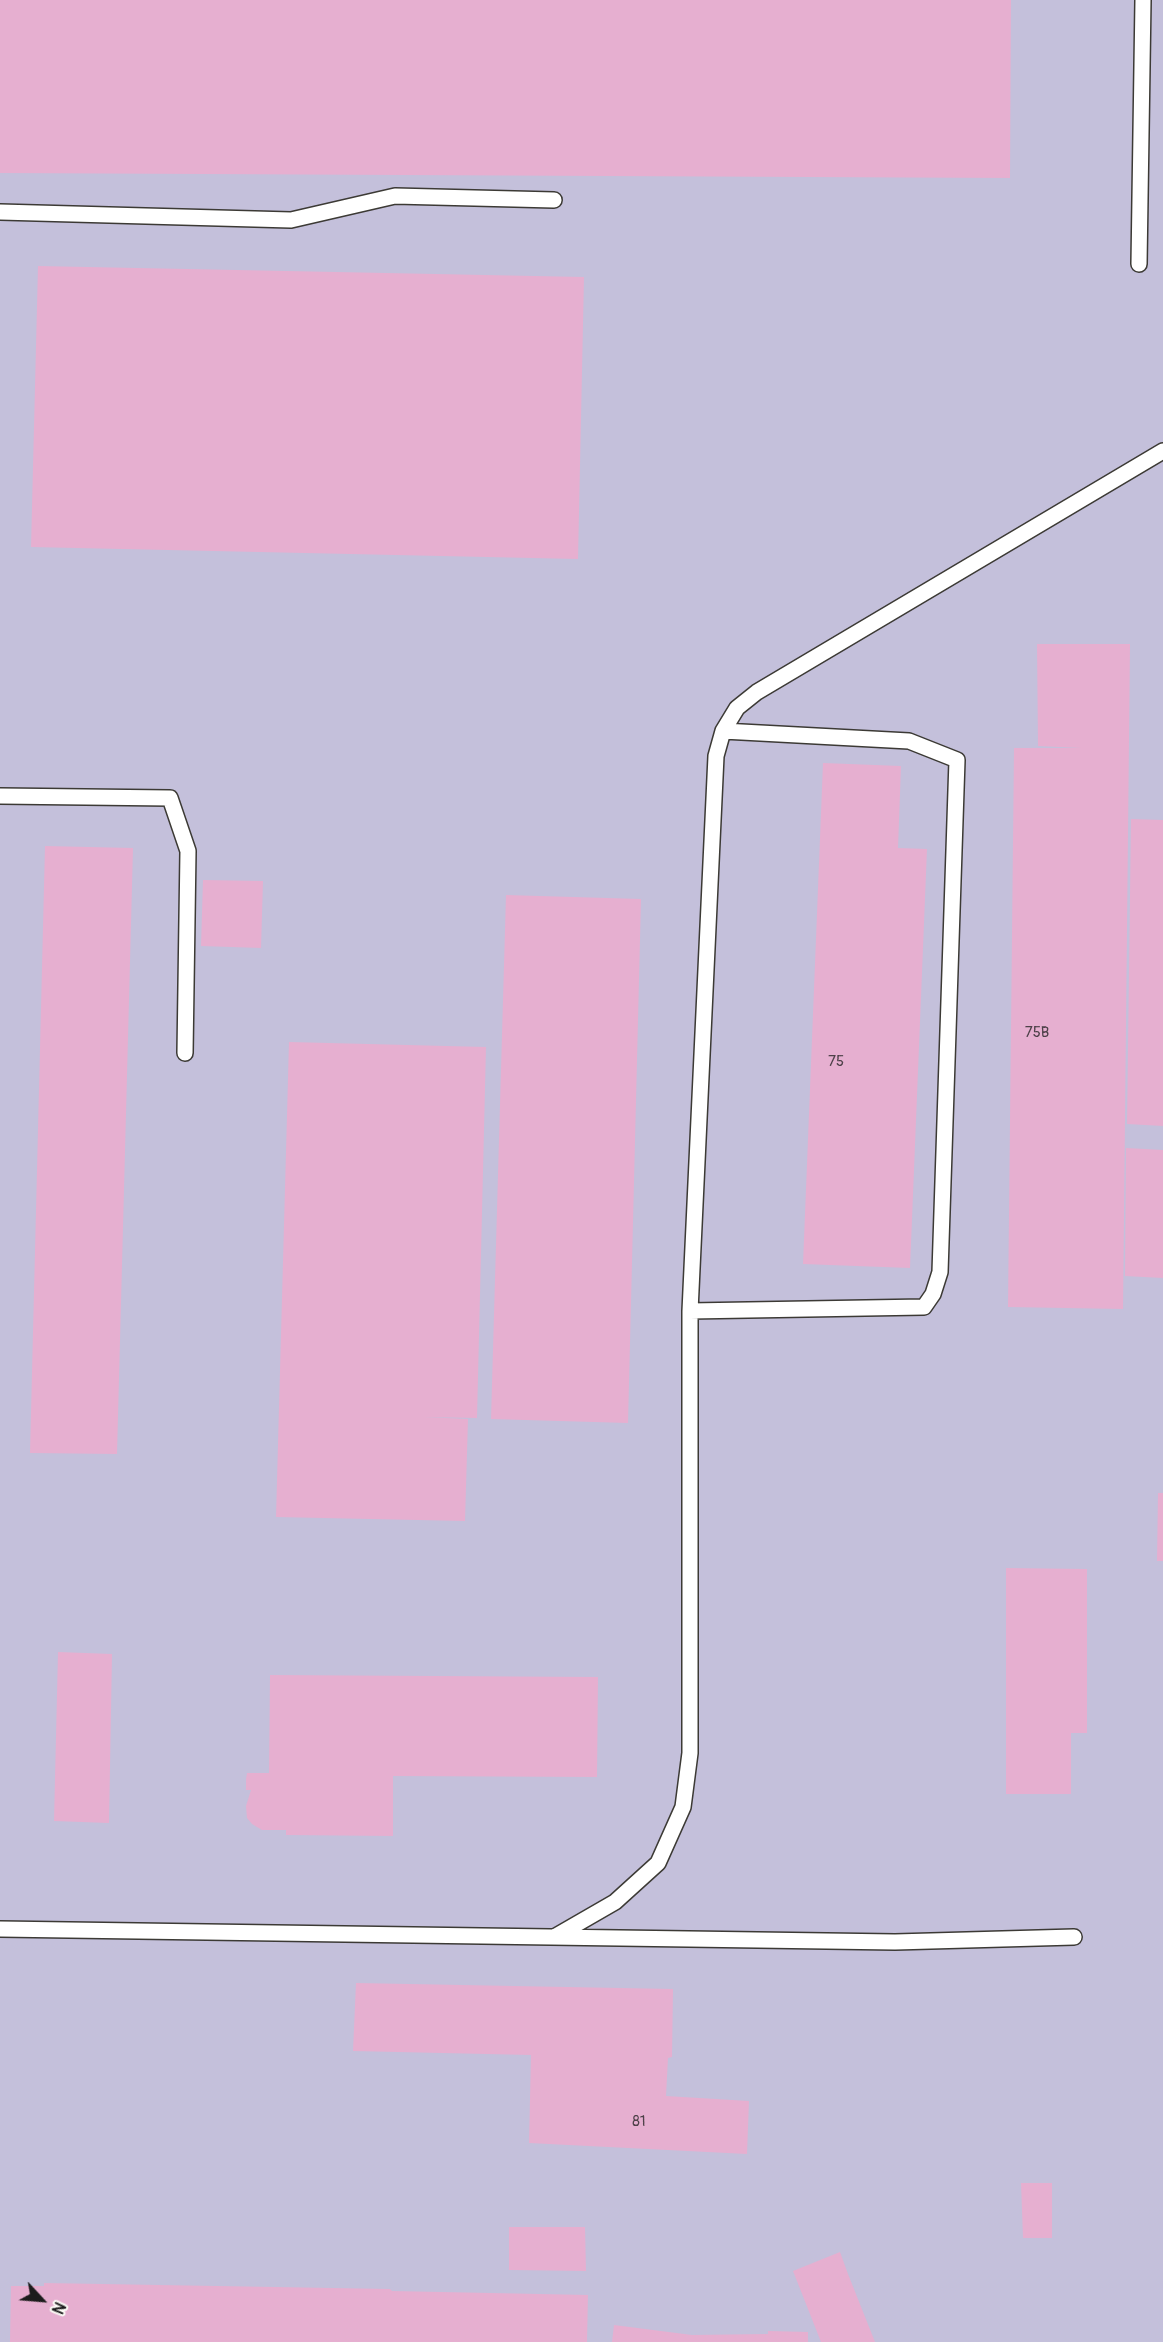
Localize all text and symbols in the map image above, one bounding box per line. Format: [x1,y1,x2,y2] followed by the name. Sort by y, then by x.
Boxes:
[1025,1024,1049,1042] house number: 75B
[828,1053,844,1071] house number: 75
[632,2113,646,2131] house number: 81
[12,2270,72,2330] north arrow
[47,2299,70,2317] text: N

